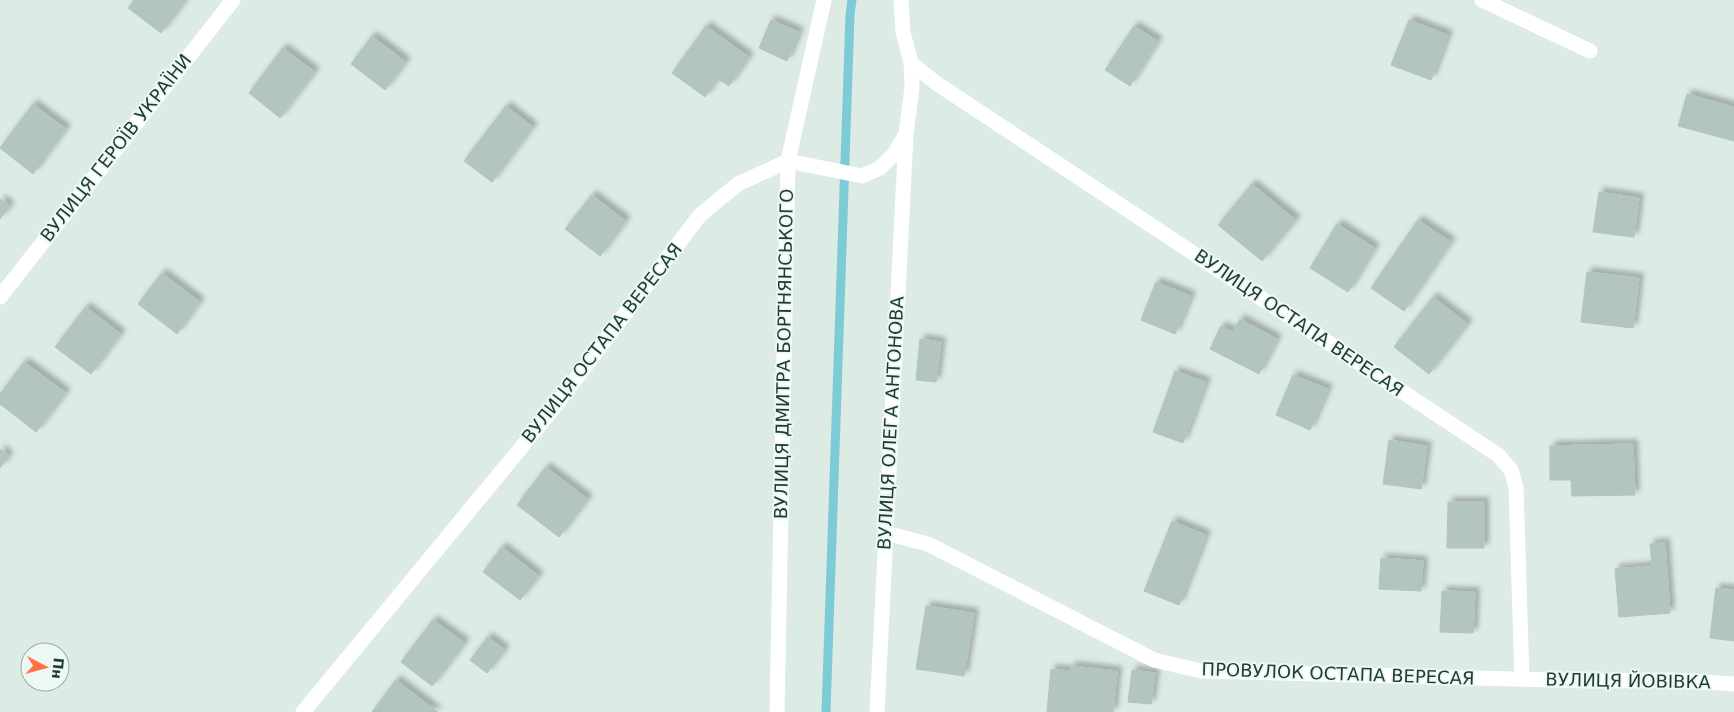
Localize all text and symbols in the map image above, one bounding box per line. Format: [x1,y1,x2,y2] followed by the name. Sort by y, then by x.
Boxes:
[36,50,195,246] street label: ВУЛИЦЯ ГЕРОЇВ УКРАЇНИ
[770,189,797,519] street label: ВУЛИЦЯ ДМИТРА БОРТНЯНСЬКОГО
[517,239,686,447] street label: ВУЛИЦЯ ОСТАПА ВЕРЕСАЯ
[1191,245,1408,400] street label: ВУЛИЦЯ ОСТАПА ВЕРЕСАЯ
[873,295,908,550] street label: ВУЛИЦЯ ОЛЕГА АНТОНОВА
[20,642,70,692] north arrow
[49,657,67,680] text: Пн
[1201,658,1475,689] street label: ПРОВУЛОК ОСТАПА ВЕРЕСАЯ
[1545,669,1711,692] street label: ВУЛИЦЯ ЙОВІВКА

